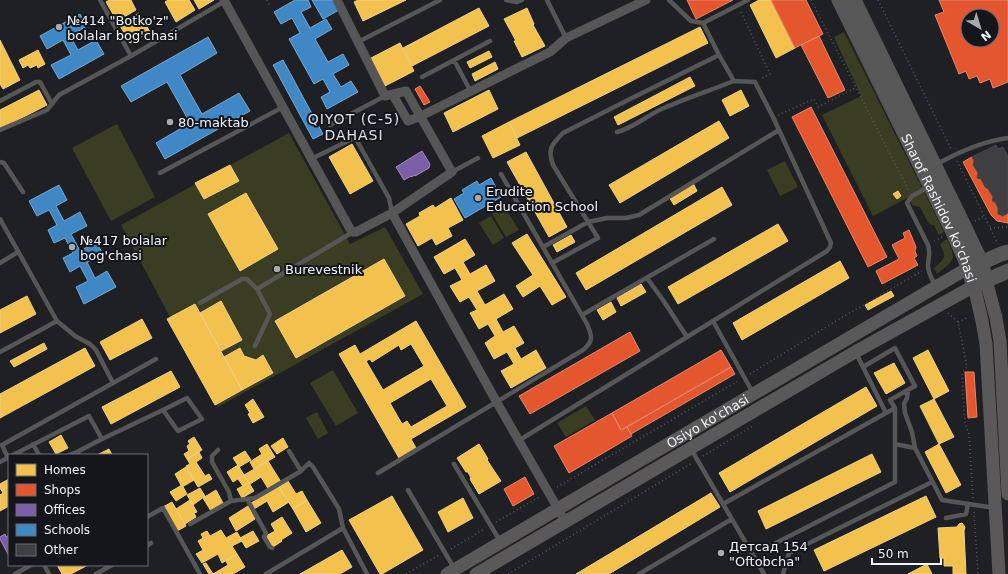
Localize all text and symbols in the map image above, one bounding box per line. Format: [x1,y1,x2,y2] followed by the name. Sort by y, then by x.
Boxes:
[960,8,1000,48] north arrow
[67,13,178,43] place label: №414 "Botko'z" bolalar bog'chasi
[54,22,64,32] marker: №414 "Botko'z" bolalar bog'chasi
[978,28,993,43] text: N
[308,111,400,143] district label: QIYOT (C-5) DAHASI
[178,115,249,130] place label: 80-maktab
[165,117,175,127] marker: 80-maktab
[898,131,979,284] street label: Sharof Rashidov ko'chasi
[486,184,598,214] place label: Erudite Education School
[473,193,483,203] marker: Erudite Education School
[80,233,168,263] place label: №417 bolalar bog'chasi
[67,242,77,252] marker: №417 bolalar bog'chasi
[285,262,363,277] place label: Burevestnik
[272,264,282,274] marker: Burevestnik
[664,392,751,451] street label: Osiyo ko'chasi
[8,454,148,566] legend
[44,463,86,477] text: Homes
[44,483,80,497] text: Shops
[44,503,85,517] text: Offices
[44,523,90,537] text: Schools
[729,539,808,569] place label: Детсад 154 "Oftobcha"
[872,540,941,566] scale bar
[44,543,78,557] text: Other
[878,547,909,561] text: 50 m
[716,548,726,558] marker: Детсад 154 "Oftobcha"

